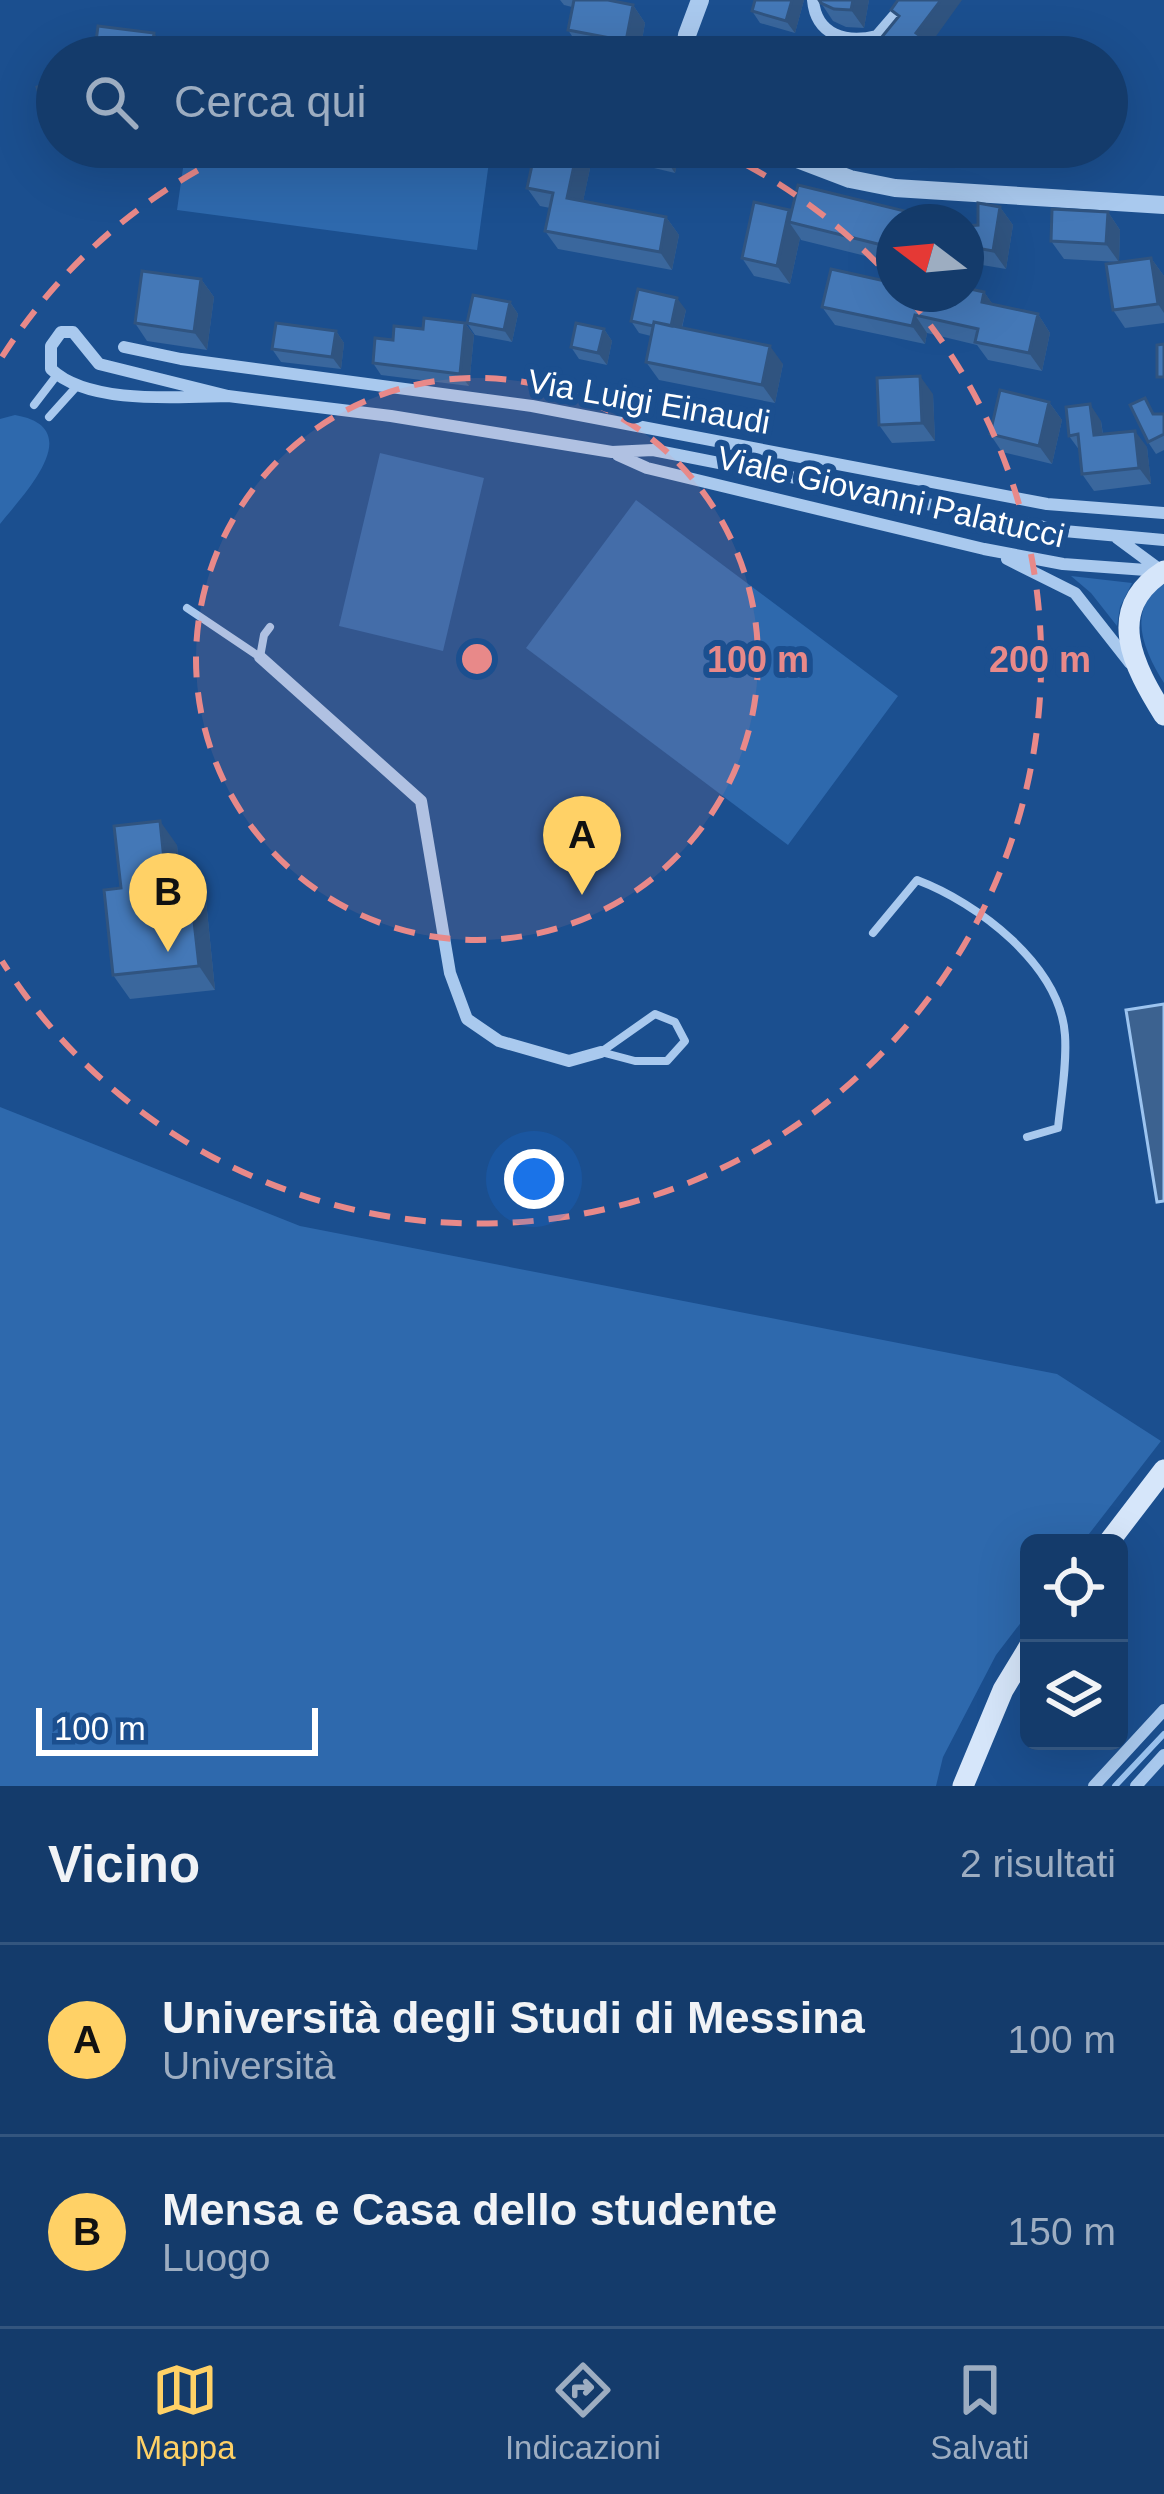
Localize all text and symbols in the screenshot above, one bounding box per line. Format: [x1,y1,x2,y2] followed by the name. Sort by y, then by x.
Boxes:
[36,36,1128,168] search box
[78,69,144,135] icon: search
[174,76,367,127] text: Cerca qui
[876,204,984,312] north arrow
[525,362,773,441] street label: Via Luigi Einaudi
[714,439,1068,554] street label: Viale Giovanni Palatucci
[456,638,498,680] centre of rings
[707,639,809,680] text: 100 m
[989,639,1091,680] text: 200 m
[543,796,621,895] pin: A
[129,853,207,952] pin: B
[504,1149,564,1209] your location
[1020,1534,1128,1750] map controls
[1020,1534,1128,1642] button: locate
[1020,1642,1128,1750] button: layers
[36,1702,318,1755] scale bar
[54,1710,146,1747] text: 100 m
[48,1836,200,1893] text: Vicino
[960,1842,1116,1885] text: 2 risultati
[162,1992,865,2043] text: Università degli Studi di Messina
[73,2018,101,2061] text: A
[1008,2018,1116,2061] text: 100 m
[162,2044,335,2087] text: Università
[162,2184,777,2235] text: Mensa e Casa dello studente
[73,2210,101,2253] text: B
[1008,2210,1116,2253] text: 150 m
[162,2236,270,2279] text: Luogo
[135,2357,236,2467] tab: Mappa
[505,2357,661,2467] tab: Indicazioni
[930,2357,1029,2467] tab: Salvati

